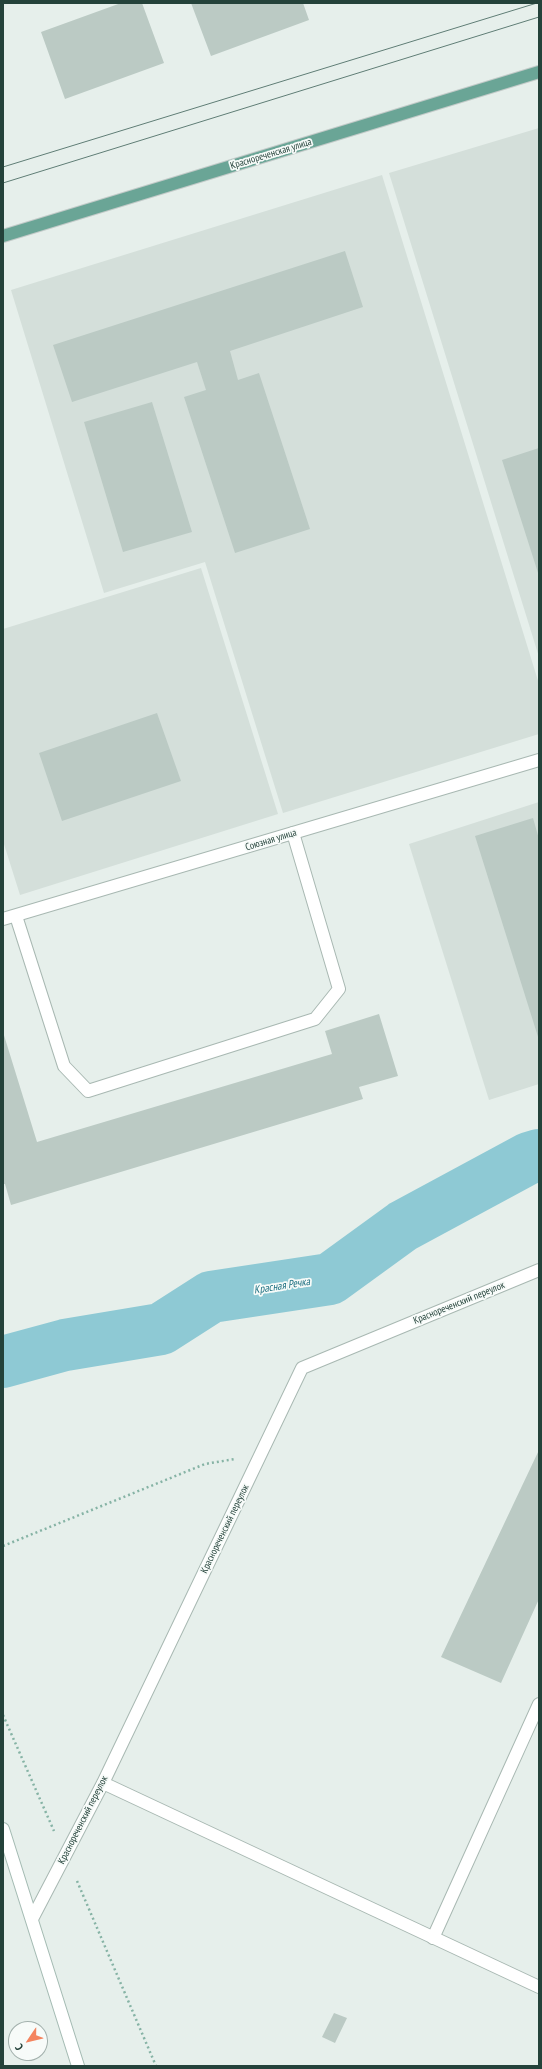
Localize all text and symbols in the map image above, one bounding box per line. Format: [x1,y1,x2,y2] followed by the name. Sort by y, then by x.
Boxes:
[229,136,313,172] street label: Краснореченская улица
[244,827,298,853] street label: Союзная улица
[253,1275,311,1297] water label: Красная Речка
[412,1279,506,1327] street label: Краснореченский переулок
[198,1483,252,1575] street label: Краснореченский переулок
[56,1774,110,1866] street label: Краснореченский переулок
[8,2021,48,2061] north arrow
[12,2041,26,2053] text: С

